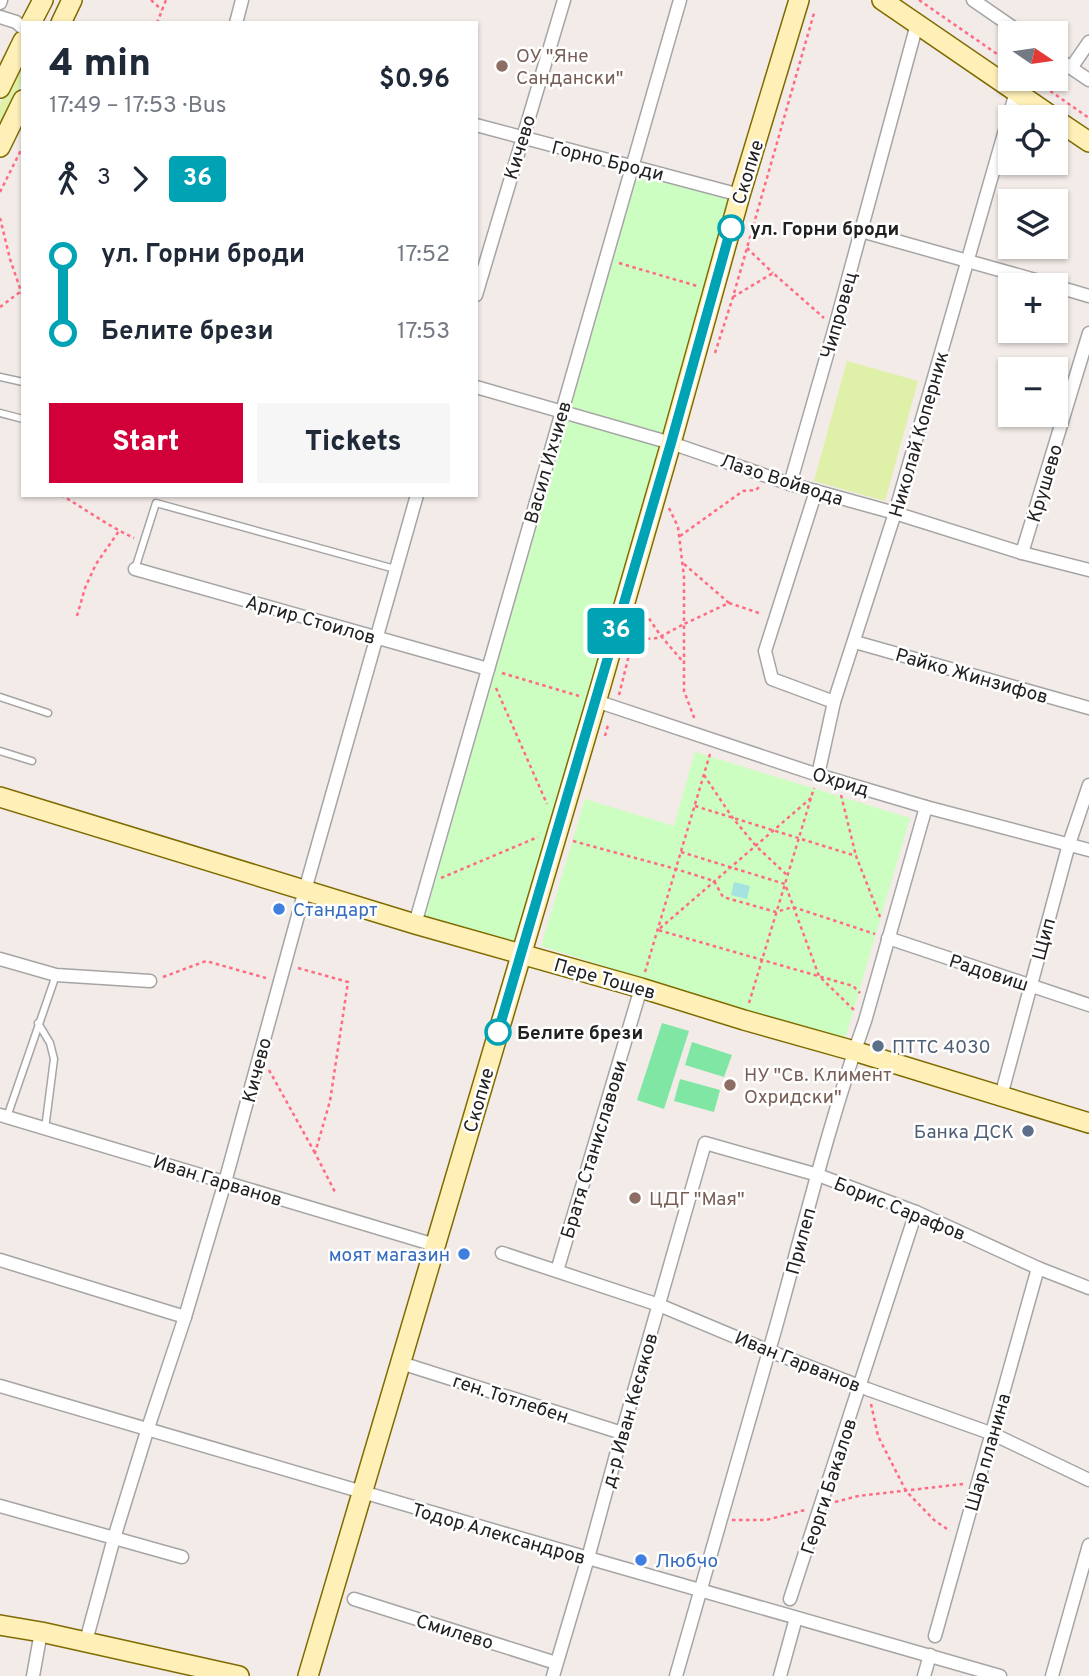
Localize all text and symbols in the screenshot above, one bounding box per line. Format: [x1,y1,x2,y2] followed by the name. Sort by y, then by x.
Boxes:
[998,21,1068,91] north arrow
[998,21,1068,427] map controls
[49,41,151,90] text: 4 min
[516,45,623,91] place label: ОУ "Яне Сандански"
[494,58,510,74] marker: ОУ "Яне Сандански"
[379,64,450,97] text: $0.96
[49,92,226,121] text: 17:49 – 17:53 · Bus
[998,105,1068,175] button: locate
[500,112,542,183] street label: Кичево
[549,136,666,187] street label: Горно Броди
[728,137,770,208] street label: Скопие
[49,160,87,198] icon: walk
[121,160,159,198] icon: forward
[97,164,111,193] text: 3
[183,164,212,194] text: 36
[998,189,1068,259] button: layers
[718,215,744,241] marker: ул. Горни броди
[750,218,899,242] place label: ул. Горни броди
[101,239,305,272] text: ул. Горни броди
[397,241,450,270] text: 17:52
[816,269,864,362] street label: Чипровец
[998,273,1068,343] button: +
[101,316,274,349] text: Белите брези
[397,318,450,347] text: 17:53
[885,349,955,520] street label: Николай Коперник
[998,357,1068,427] button: −
[520,399,578,527] street label: Васил Ихчиев
[49,403,243,483] button: Start
[257,403,450,483] button: Tickets
[1023,442,1069,526] street label: Крушево
[717,450,846,512] street label: Лазо Войвода
[243,591,378,651] street label: Аргир Стоилов
[584,608,648,654] line badge: 36
[601,616,631,646] text: 36
[892,644,1051,710] street label: Райко Жинзифов
[809,763,872,803] street label: Охрид
[293,899,378,923] place label: Стандарт
[271,901,287,917] marker: Стандарт
[1028,916,1062,963] street label: Щип
[945,950,1031,998] street label: Радовиш
[551,954,658,1006] street label: Пере Тошев
[485,1019,511,1045] marker: Белите брези
[517,1022,643,1046] place label: Белите брези
[238,1035,278,1106] street label: Кичево
[892,1036,991,1060] place label: ПТТС 4030
[870,1038,886,1054] marker: ПТТС 4030
[556,1057,633,1242] street label: Братя Станиславови
[744,1064,892,1110] place label: НУ "Св. Климент Охридски"
[459,1065,501,1136] street label: Скопие
[722,1077,738,1093] marker: НУ "Св. Климент Охридски"
[914,1121,1014,1145] place label: Банка ДСК
[1020,1123,1036,1139] marker: Банка ДСК
[150,1151,285,1213] street label: Иван Гарванов
[830,1173,969,1247] street label: Борис Сарафов
[649,1188,745,1212] place label: ЦДГ "Мая"
[627,1190,643,1206] marker: ЦДГ "Мая"
[781,1205,822,1278] street label: Прилеп
[329,1244,450,1268] place label: моят магазин
[456,1246,472,1262] marker: моят магазин
[731,1327,864,1399] street label: Иван Гарванов
[597,1330,664,1491] street label: д-р Иван Кесяков
[449,1370,571,1430] street label: ген. Тотлебен
[961,1391,1017,1514] street label: Шар планина
[797,1416,863,1558] street label: Георги Бакалов
[409,1499,588,1571] street label: Тодор Александров
[655,1550,718,1574] place label: Любчо
[633,1552,649,1568] marker: Любчо
[413,1610,496,1656] street label: Смилево

